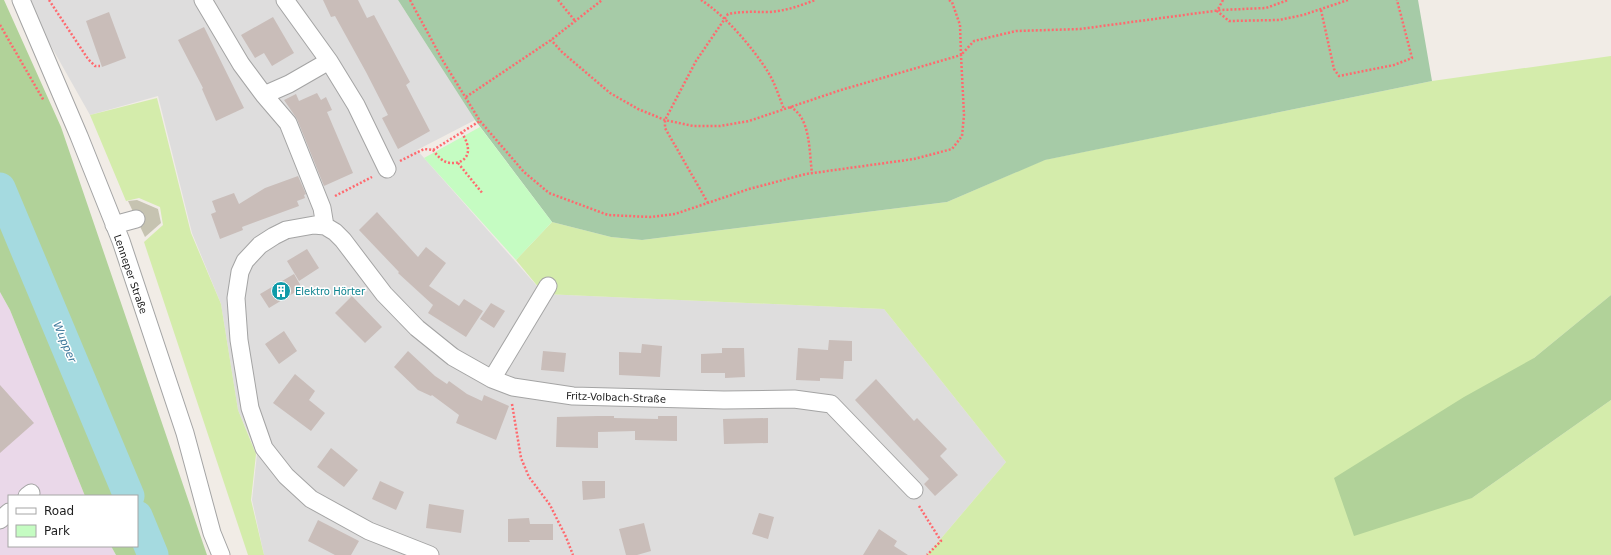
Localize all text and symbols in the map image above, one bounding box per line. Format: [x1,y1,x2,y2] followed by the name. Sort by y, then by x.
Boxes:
[112,233,149,315] street label: Lenneper Straße
[270,280,292,302] building icon: Elektro Hörter
[295,286,366,297] place label: Elektro Hörter
[50,320,80,366] water label: Wupper
[566,390,666,405] street label: Fritz-Volbach-Straße
[8,495,138,547] legend
[44,504,74,518] text: Road
[44,524,70,538] text: Park

